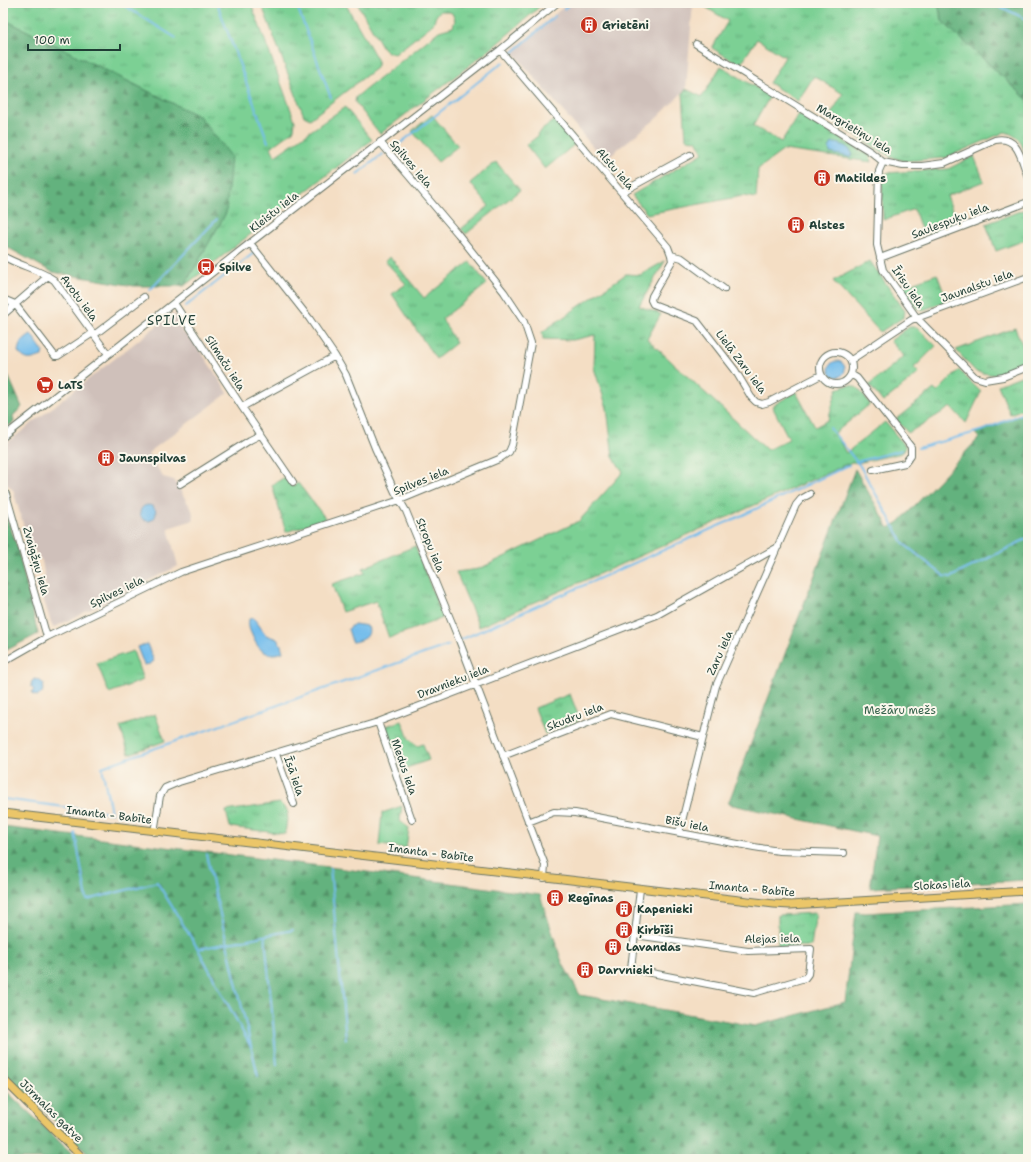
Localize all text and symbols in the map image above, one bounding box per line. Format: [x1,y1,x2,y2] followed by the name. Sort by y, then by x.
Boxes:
[579,15,599,35] building icon: Grietēni
[602,18,649,33] place label: Grietēni
[28,26,120,52] scale bar
[34,32,70,48] text: 100 m
[813,100,895,158] street label: Margrietiņu iela
[387,137,436,191] street label: Spilves iela
[593,145,637,193] street label: Alstu iela
[812,168,832,188] building icon: Matildes
[835,171,886,186] place label: Matildes
[246,188,302,236] street label: Kleistu iela
[909,199,991,243] street label: Saulespuķu iela
[786,215,806,235] building icon: Alstes
[809,218,845,233] place label: Alstes
[196,257,216,277] bus stop icon: Spilve
[219,260,252,275] place label: Spilve
[888,263,928,311] street label: Īrisu iela
[939,266,1015,306] street label: Jaunalstu iela
[57,272,101,324] street label: Avotu iela
[147,312,197,329] district label: SPILVE
[712,327,770,397] street label: Lielā Zaru iela
[201,332,249,394] street label: Silmaču iela
[35,375,55,395] supermarket icon: LaTS
[58,378,83,393] place label: LaTS
[96,448,116,468] building icon: Jaunspilvas
[119,451,186,466] place label: Jaunspilvas
[391,463,451,499] street label: Spilves iela
[412,516,448,575] street label: Stropu iela
[19,525,53,597] street label: Zvaigžņu iela
[88,572,147,612] street label: Spilves iela
[704,628,737,678] street label: Zaru iela
[415,662,491,702] street label: Dravnieku iela
[545,699,606,735] street label: Skudru iela
[864,703,936,718] park label: Mežāru mežs
[387,737,421,797] street label: Medus iela
[280,754,308,798] street label: Īsā iela
[65,802,153,828] street label: Imanta - Babīte
[664,812,710,836] street label: Bišu iela
[387,840,475,866] street label: Imanta - Babīte
[913,876,971,894] street label: Slokas iela
[708,878,796,900] street label: Imanta - Babīte
[545,888,565,908] building icon: Regīnas
[568,891,614,906] place label: Regīnas
[614,899,634,919] building icon: Kapenieki
[637,902,693,917] place label: Kapenieki
[614,920,634,940] building icon: Ķirbīši
[637,923,673,939] place label: Ķirbīši
[744,931,800,947] street label: Alejas iela
[603,937,623,957] building icon: Lavandas
[626,940,681,955] place label: Lavandas
[575,960,595,980] building icon: Darvnieki
[598,963,653,978] place label: Darvnieki
[16,1076,86,1146] street label: Jūrmalas gatve

